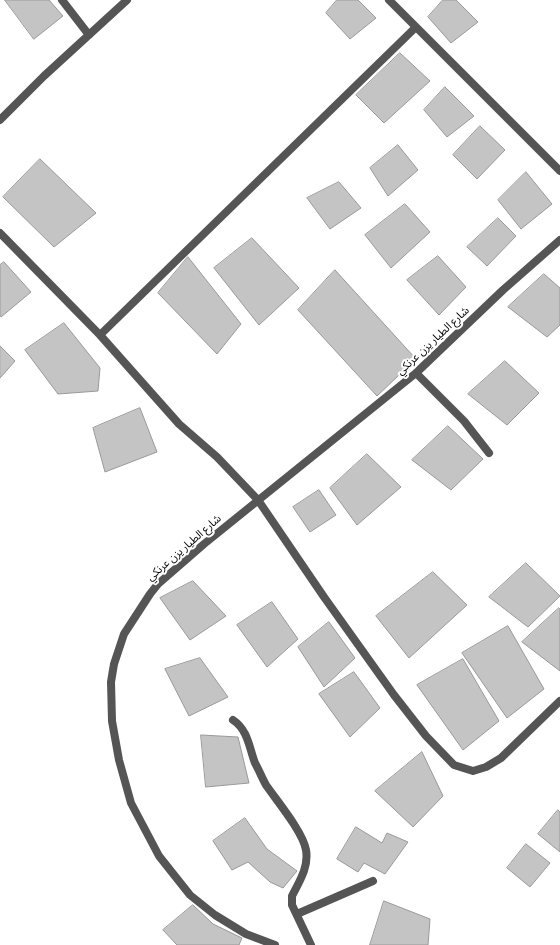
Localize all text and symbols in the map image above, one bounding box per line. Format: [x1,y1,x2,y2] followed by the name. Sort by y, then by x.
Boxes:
[394,304,472,378] street label: شارع الطيار يزن عرنكي
[144,512,224,584] street label: شارع الطيار يزن عرنكي

